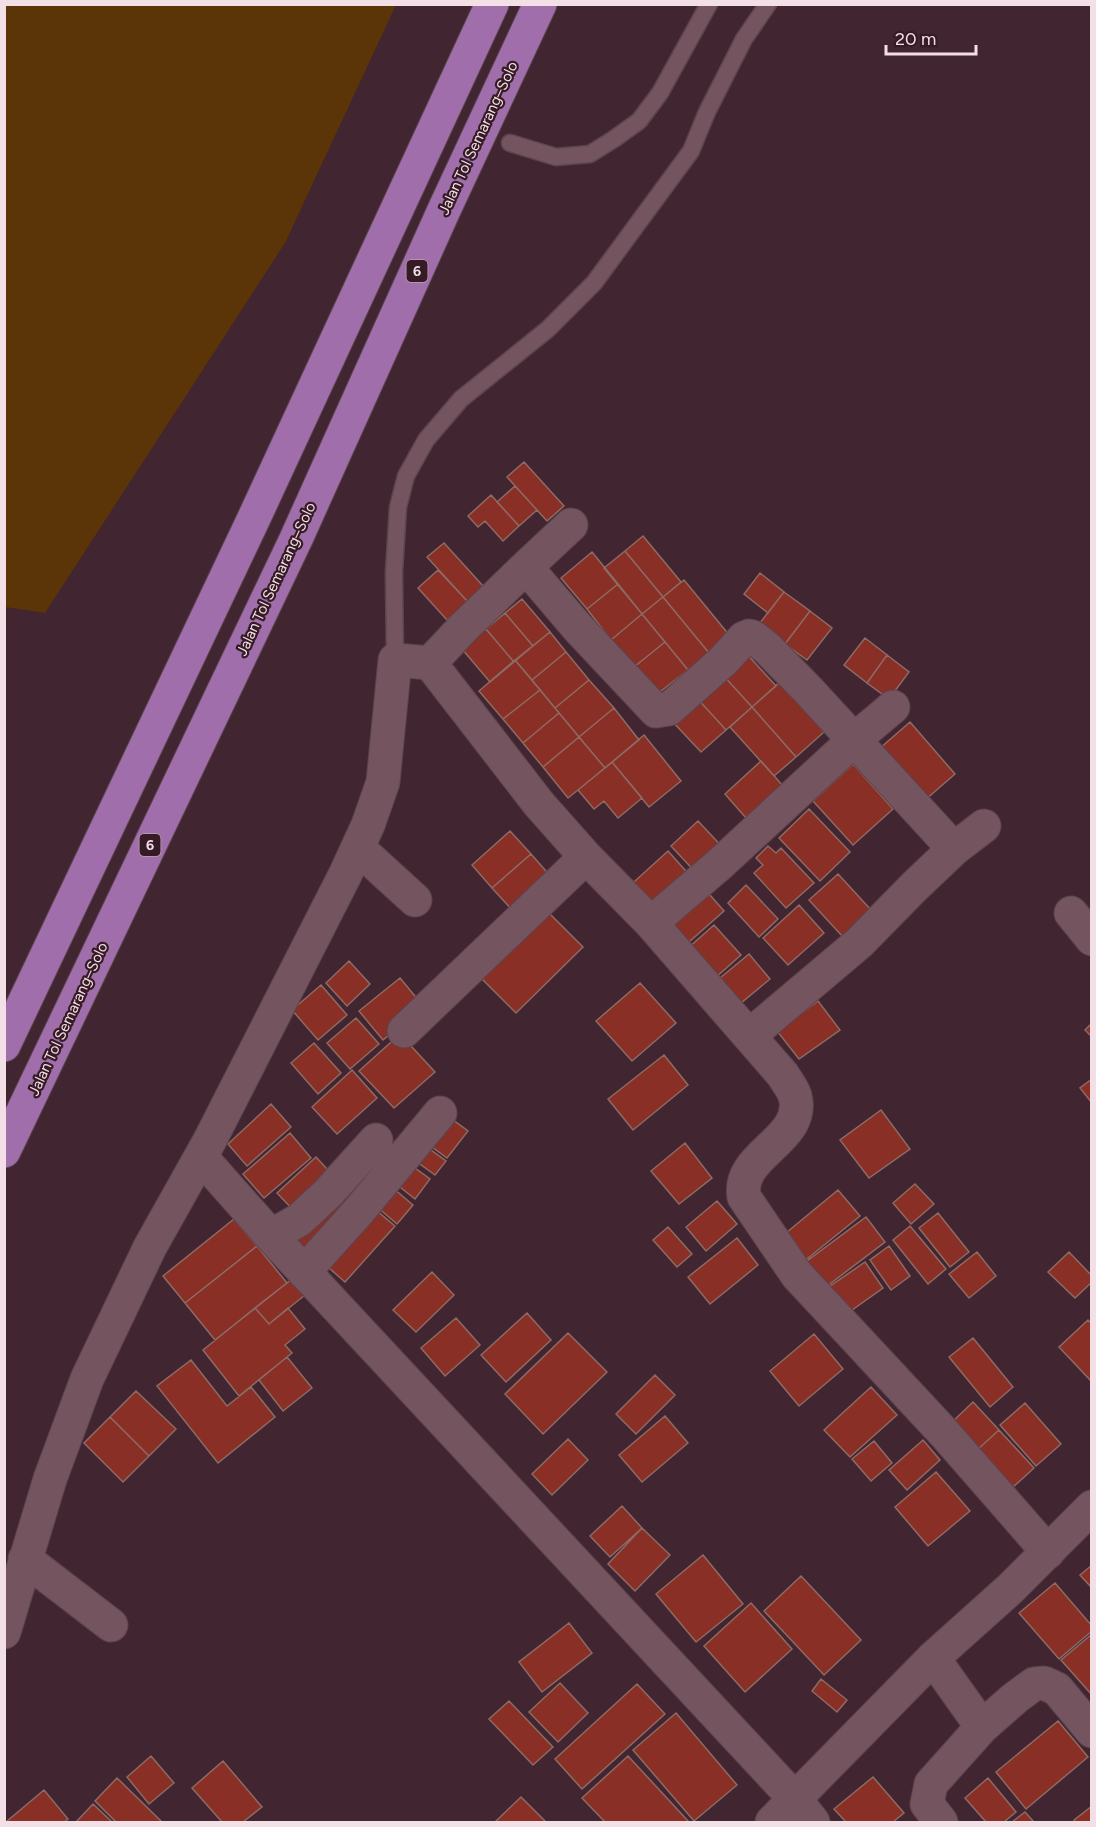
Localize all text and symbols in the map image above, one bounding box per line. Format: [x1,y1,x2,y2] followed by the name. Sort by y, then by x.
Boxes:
[886,18,976,56] scale bar
[895,28,936,50] text: 20 m
[434,58,522,218] street label: Jalan Tol Semarang–Solo
[406,260,428,282] road number: 6
[232,499,320,659] street label: Jalan Tol Semarang–Solo
[140,834,160,856] road number: 6
[24,939,112,1099] street label: Jalan Tol Semarang–Solo

